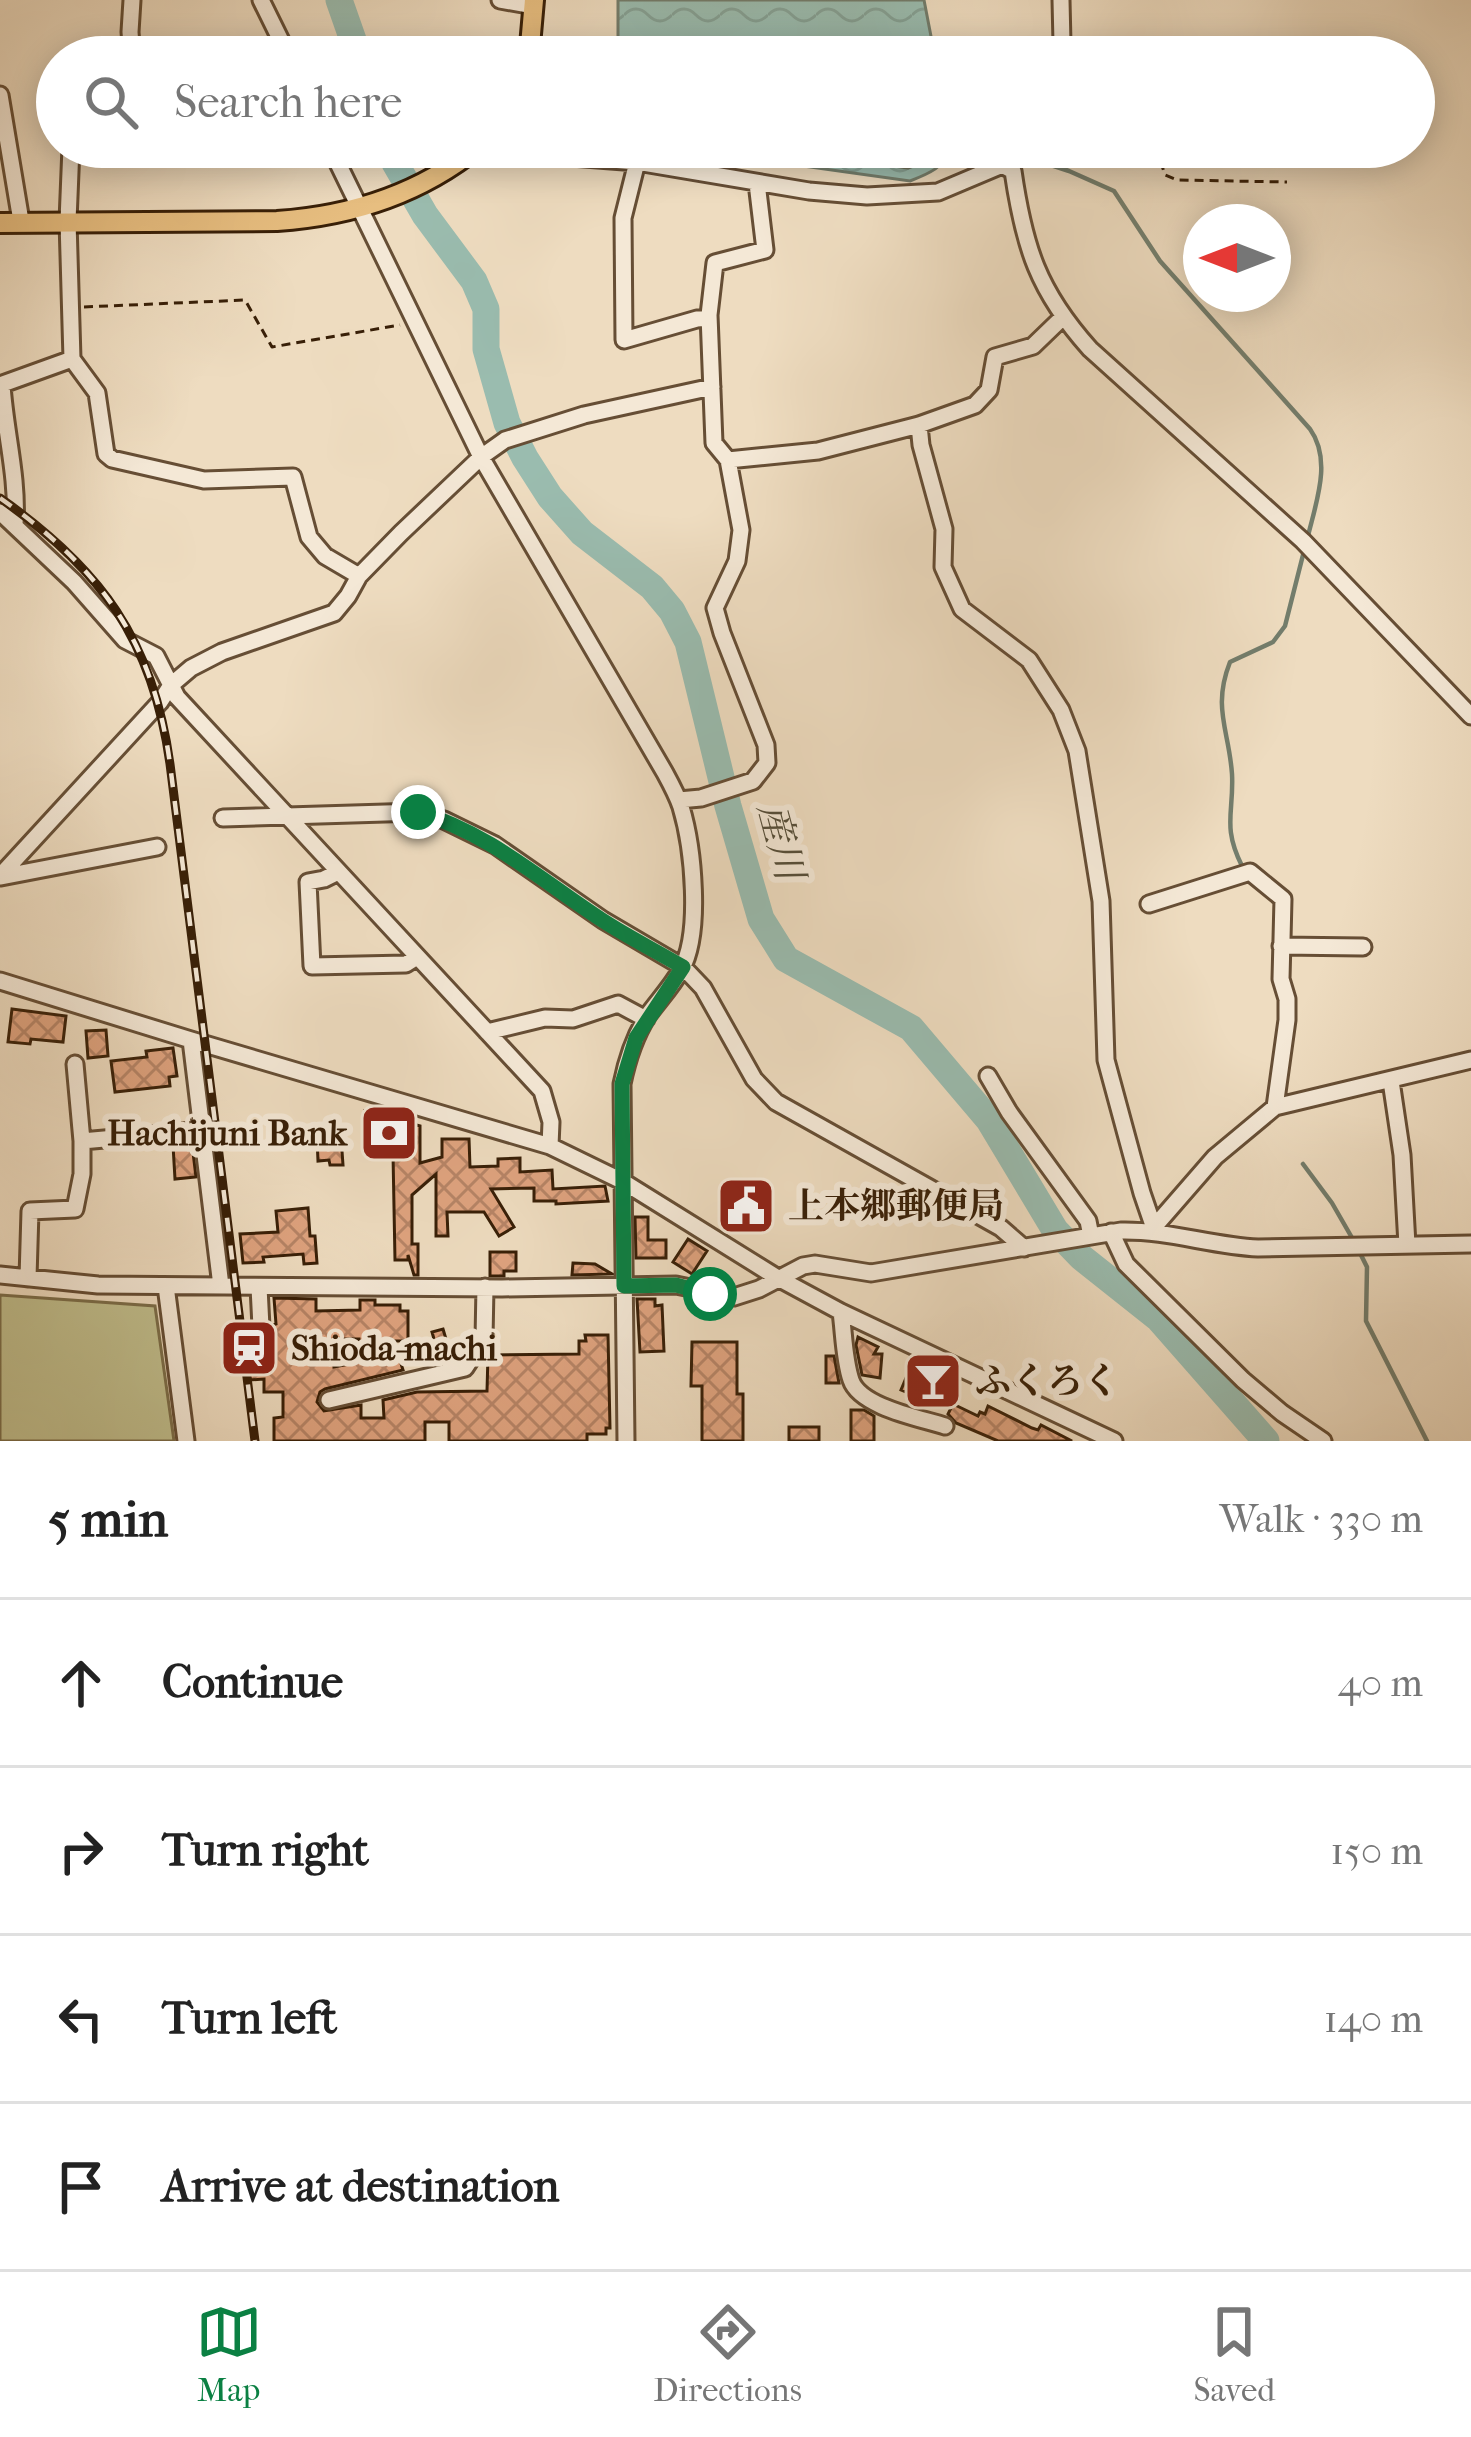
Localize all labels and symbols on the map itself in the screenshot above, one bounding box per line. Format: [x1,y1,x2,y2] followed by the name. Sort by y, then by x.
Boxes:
[1183,204,1291,312] north arrow
[391,785,445,839] route end
[749,797,814,888] water label: 産川
[358,1102,420,1164] bank icon: Hachijuni Bank
[107,1112,348,1154] place label: Hachijuni Bank
[715,1175,777,1237] public building icon: 上本郷郵便局
[788,1185,1004,1227] place label: 上本郷郵便局
[683,1267,737,1321] route start
[218,1317,280,1379] station icon: Shioda-machi
[291,1327,498,1369] place label: Shioda-machi
[902,1350,964,1412] bar icon: ふくろく
[975,1360,1119,1402] place label: ふくろく

